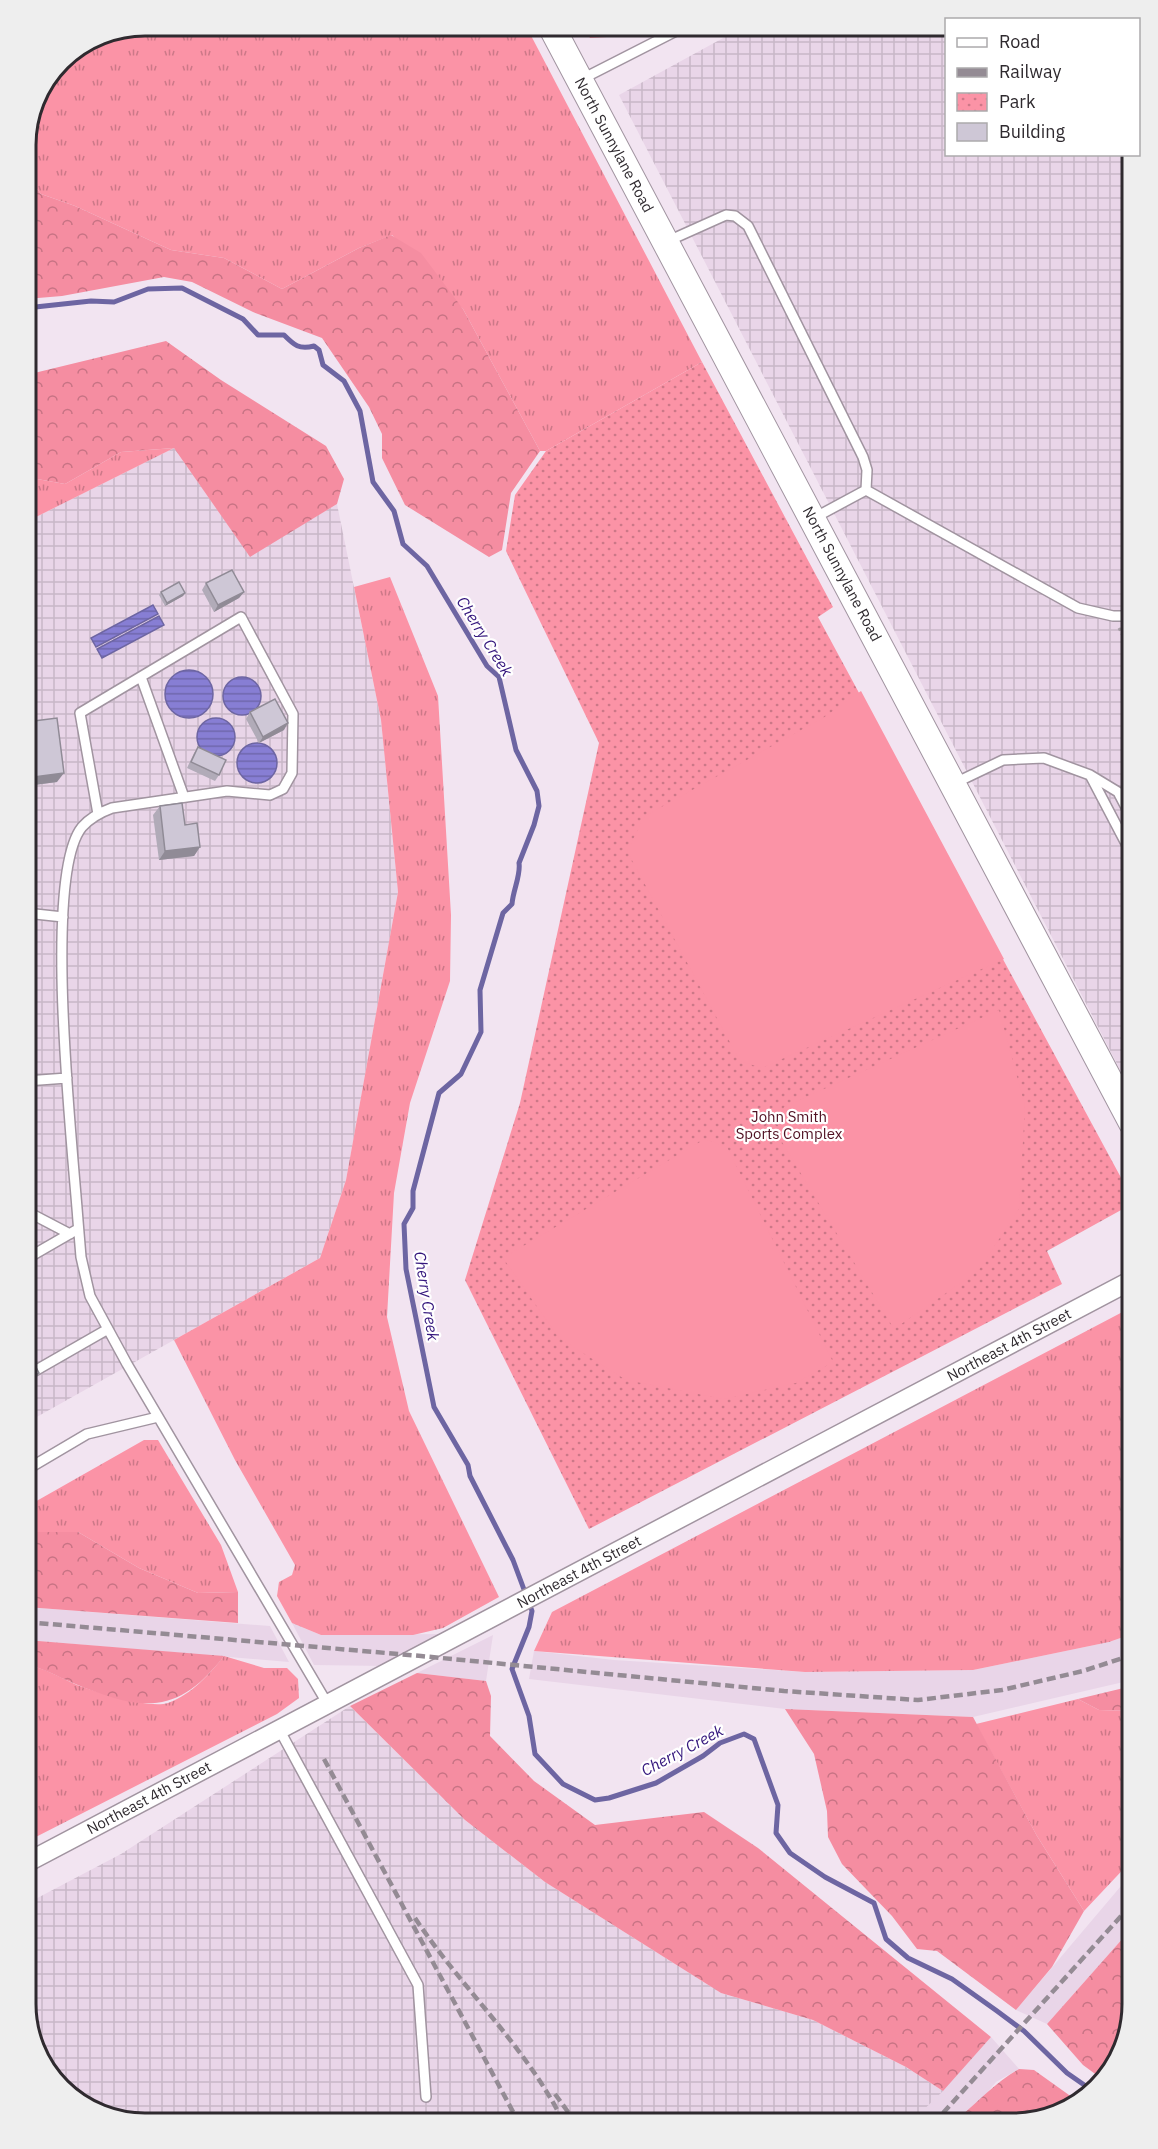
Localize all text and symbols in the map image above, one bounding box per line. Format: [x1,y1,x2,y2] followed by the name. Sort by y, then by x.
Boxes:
[945,18,1140,156] legend
[999,30,1040,53] text: Road
[999,60,1061,83] text: Railway
[571,74,658,216] street label: North Sunnylane Road
[999,90,1036,113] text: Park
[999,120,1066,143] text: Building
[799,503,886,645] street label: North Sunnylane Road
[453,592,518,680] water label: Cherry Creek
[736,1107,843,1143] park label: John Smith Sports Complex
[410,1250,444,1343] water label: Cherry Creek
[943,1304,1074,1385] street label: Northeast 4th Street
[513,1531,644,1612] street label: Northeast 4th Street
[637,1720,727,1780] water label: Cherry Creek
[83,1757,214,1838] street label: Northeast 4th Street

